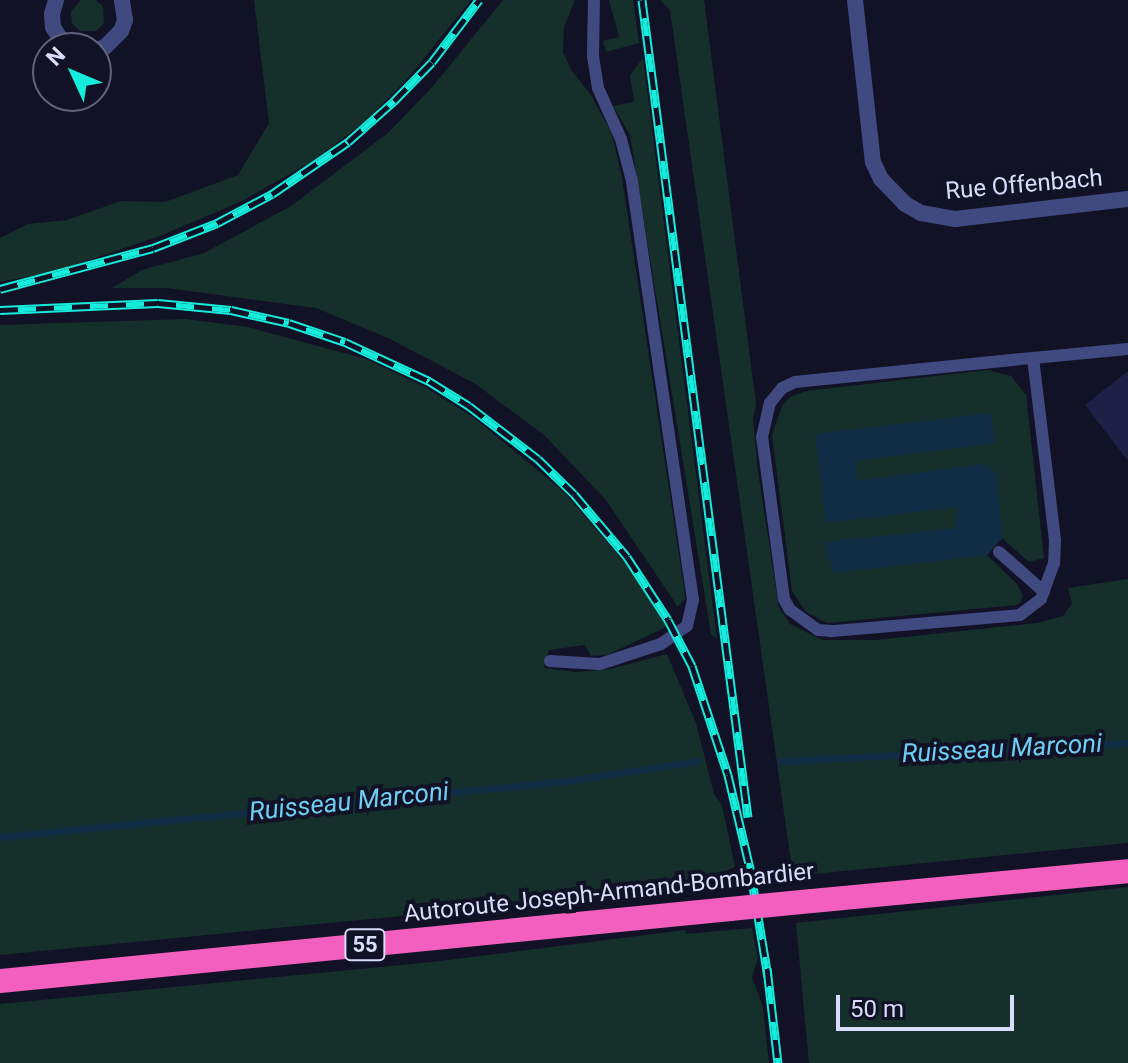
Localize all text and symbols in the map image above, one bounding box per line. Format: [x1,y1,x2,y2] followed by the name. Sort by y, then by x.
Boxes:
[32,32,112,112] north arrow
[41,42,70,71] text: N
[944,164,1104,206] street label: Rue Offenbach
[901,728,1103,770] water label: Ruisseau Marconi
[248,776,450,828] water label: Ruisseau Marconi
[402,857,816,929] street label: Autoroute Joseph-Armand-Bombardier
[343,927,387,963] road number: 55
[840,979,1018,1029] scale bar
[850,995,904,1023] text: 50 m

